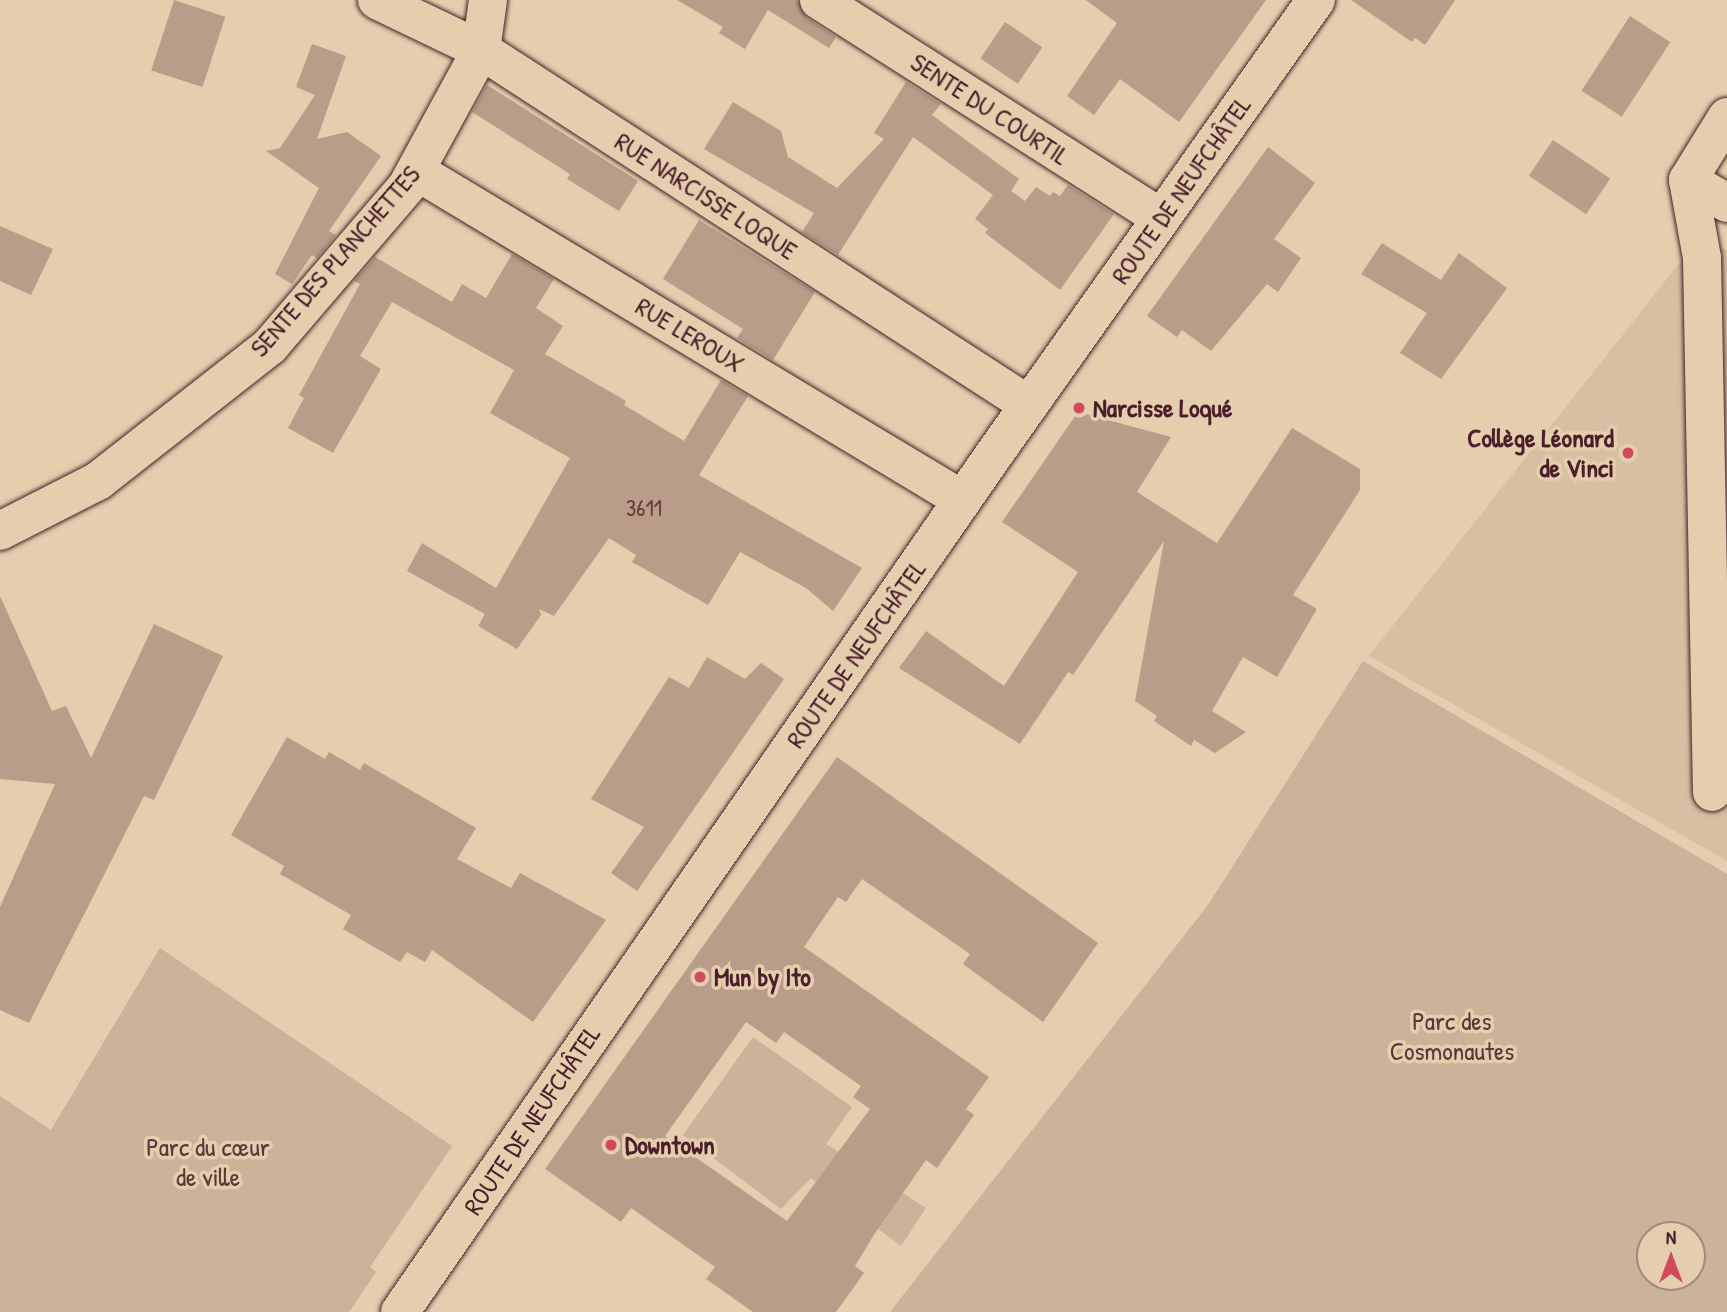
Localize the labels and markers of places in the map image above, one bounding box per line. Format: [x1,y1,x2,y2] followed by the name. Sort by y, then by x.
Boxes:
[1093,392,1232,424] place label: Narcisse Loqué
[1071,400,1087,416] marker: Narcisse Loqué
[1467,422,1614,484] place label: Collège Léonard de Vinci
[1620,445,1636,461] marker: Collège Léonard de Vinci
[714,961,811,993] place label: Mun by Ito
[692,969,708,985] marker: Mun by Ito
[625,1129,715,1161] place label: Downtown
[603,1137,619,1153] marker: Downtown

